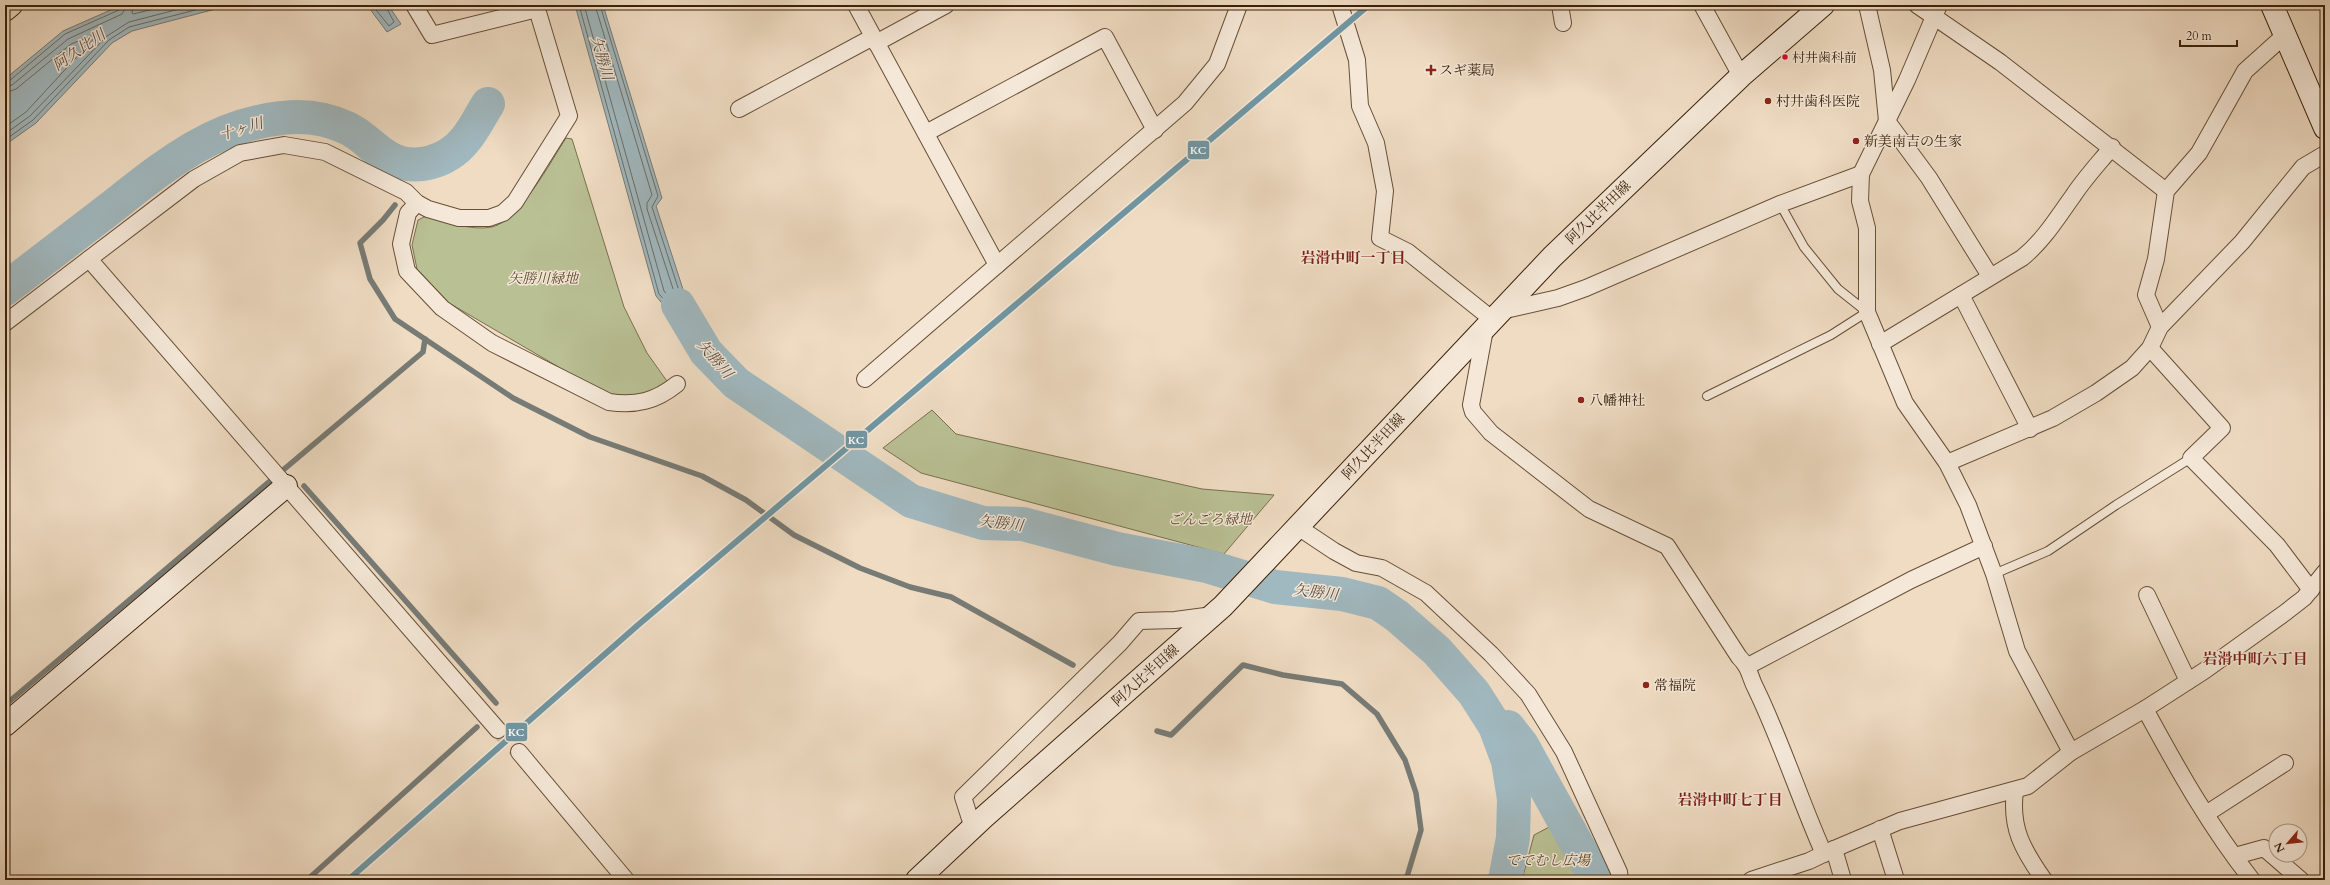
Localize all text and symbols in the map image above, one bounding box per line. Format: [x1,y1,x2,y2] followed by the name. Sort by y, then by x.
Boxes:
[2180,22,2237,48] scale bar
[49,23,111,75] water label: 阿久比川
[2186,28,2213,44] text: 20 m
[586,34,618,84] water label: 矢勝川
[1792,49,1857,67] place label: 村井歯科前
[1780,52,1790,62] marker: 村井歯科前
[1439,61,1495,80] place label: スギ薬局
[1426,65,1436,75] marker: スギ薬局
[1776,92,1860,111] place label: 村井歯科医院
[1763,96,1773,106] marker: 村井歯科医院
[217,112,267,145] water label: 十ヶ川
[1864,132,1962,151] place label: 新美南吉の生家
[1851,136,1861,146] marker: 新美南吉の生家
[1187,140,1210,160] line badge: KC
[1190,143,1207,158] text: KC
[1562,176,1635,248] street label: 阿久比半田線
[1300,248,1406,268] district label: 岩滑中町一丁目
[508,269,580,288] park label: 矢勝川緑地
[693,335,739,384] water label: 矢勝川
[1589,391,1645,410] place label: 八幡神社
[1576,395,1586,405] marker: 八幡神社
[1338,409,1409,484] street label: 阿久比半田線
[845,430,868,449] line badge: KC
[848,433,865,448] text: KC
[977,510,1027,536] water label: 矢勝川
[1168,510,1254,529] park label: ごんごろ緑地
[1292,579,1342,605] water label: 矢勝川
[1108,640,1183,711] street label: 阿久比半田線
[2202,649,2308,669] district label: 岩滑中町六丁目
[1654,676,1696,695] place label: 常福院
[1641,680,1651,690] marker: 常福院
[505,722,528,742] line badge: KC
[508,725,525,740] text: KC
[1677,790,1783,810] district label: 岩滑中町七丁目
[2268,823,2308,863] north arrow
[2271,839,2288,855] text: N
[1506,851,1592,870] park label: ででむし広場

